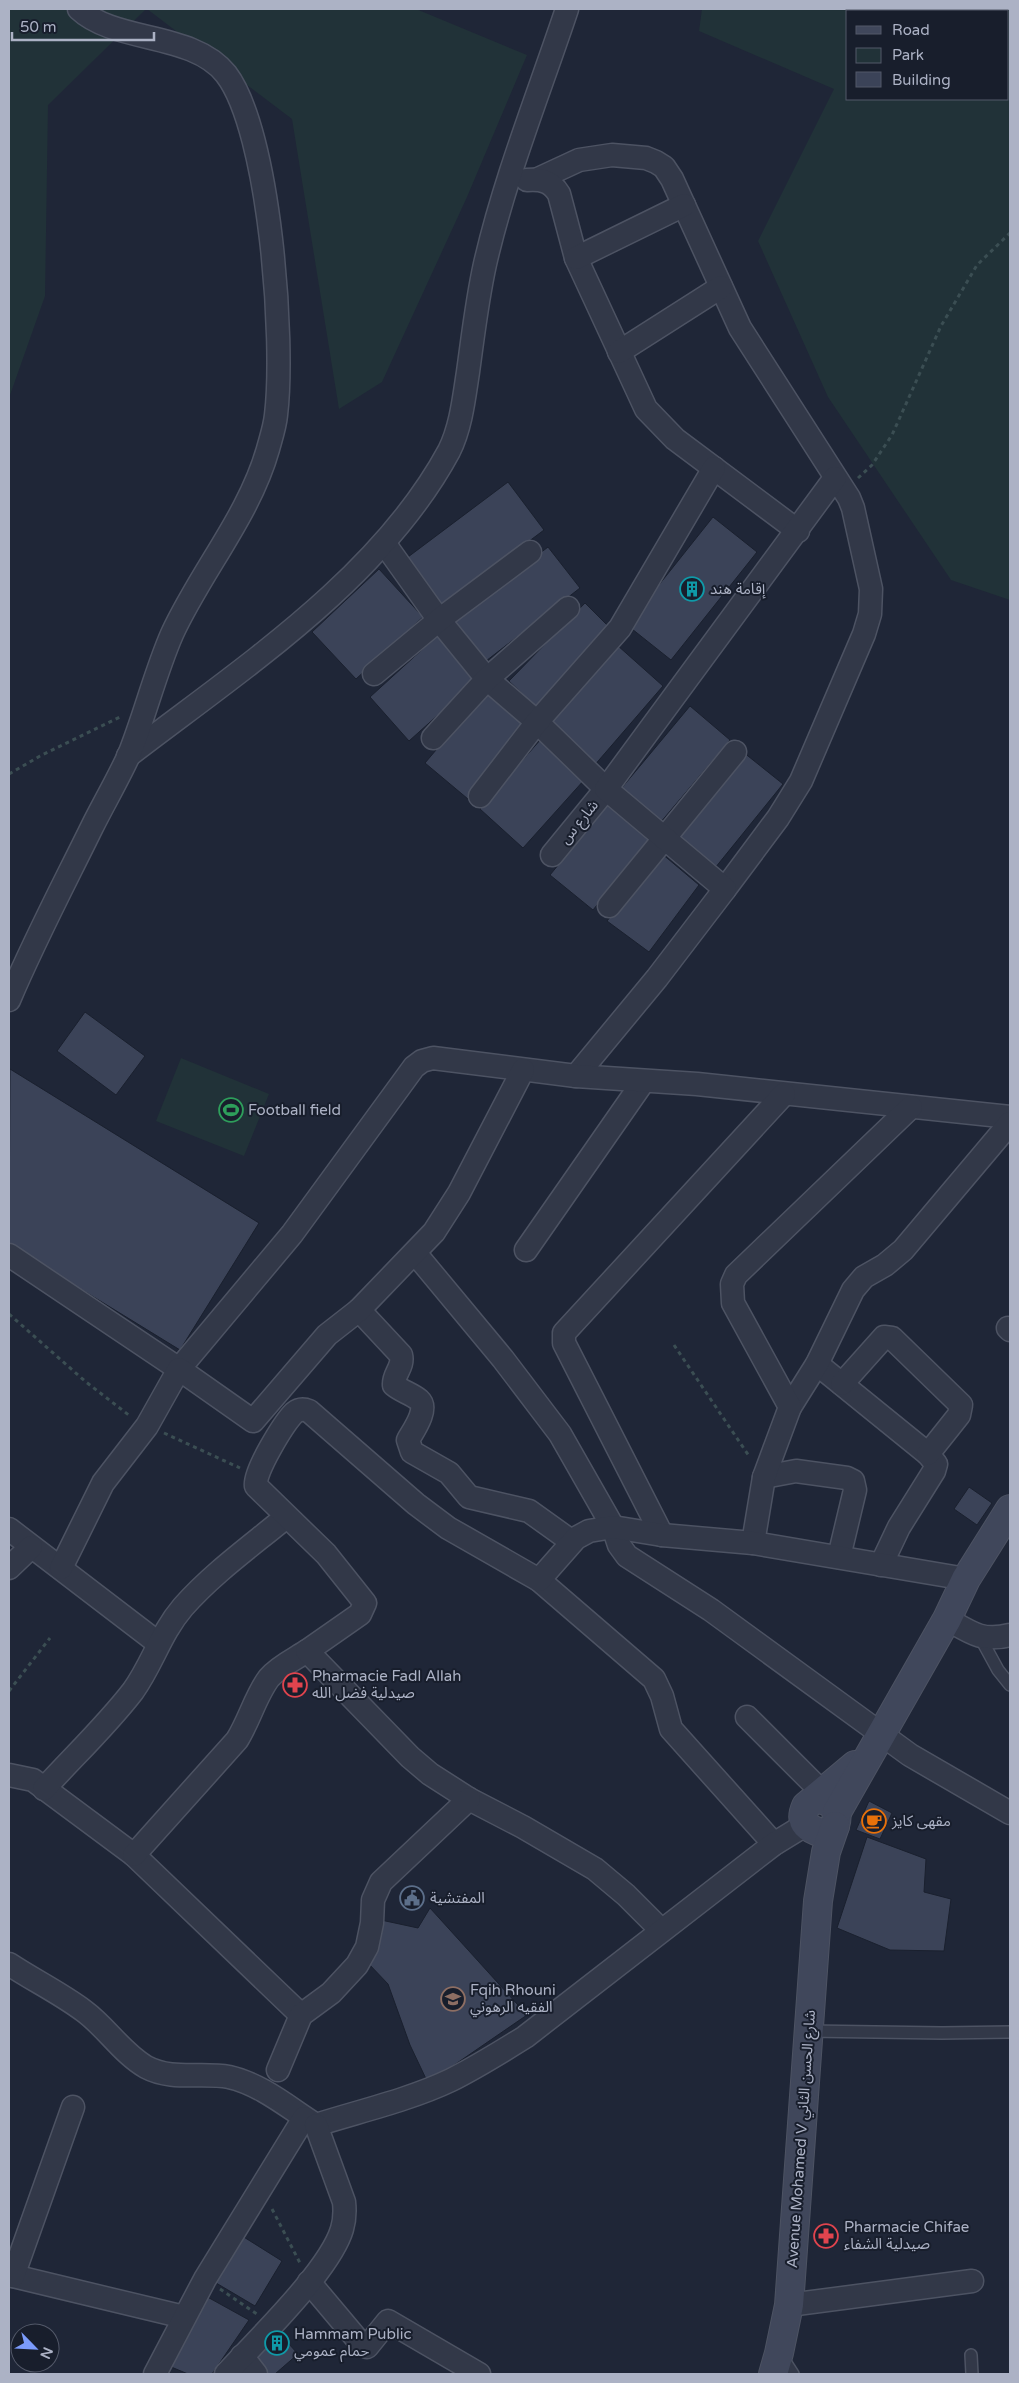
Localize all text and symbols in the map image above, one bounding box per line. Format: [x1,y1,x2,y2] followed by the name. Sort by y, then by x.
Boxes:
[12,10,155,42] scale bar
[846,10,1009,100] legend
[20,18,57,36] text: 50 m
[892,21,930,39] text: Road
[892,46,924,64] text: Park
[892,71,951,89] text: Building
[679,576,705,602] building icon: إقامة هند
[710,580,766,599] place label: إقامة هند
[556,796,605,849] street label: شارع س
[218,1097,244,1123] sports icon: Football field
[248,1101,341,1119] place label: Football field
[312,1667,461,1702] place label: Pharmacie Fadl Allah صيدلية فضل الله
[282,1672,308,1698] pharmacy icon: Pharmacie Fadl Allah صيدلية فضل الله
[861,1808,887,1834] cafe icon: مقهى كايز
[891,1812,951,1830] place label: مقهى كايز
[399,1885,425,1911] public building icon: المفتشية
[430,1889,485,1907] place label: المفتشية
[470,1981,556,2018] place label: Fqih Rhouni الفقيه الرهوني
[440,1986,466,2012] school or university icon: Fqih Rhouni الفقيه الرهوني
[783,2009,822,2269] street label: Avenue Mohamed V شارع الحسن الثاني
[844,2218,969,2253] place label: Pharmacie Chifae صيدلية الشفاء
[813,2223,839,2249] pharmacy icon: Pharmacie Chifae صيدلية الشفاء
[10,2323,60,2373] north arrow
[294,2325,411,2362] place label: Hammam Public حمام عمومي
[264,2330,290,2356] building icon: Hammam Public حمام عمومي
[36,2344,56,2362] text: N

